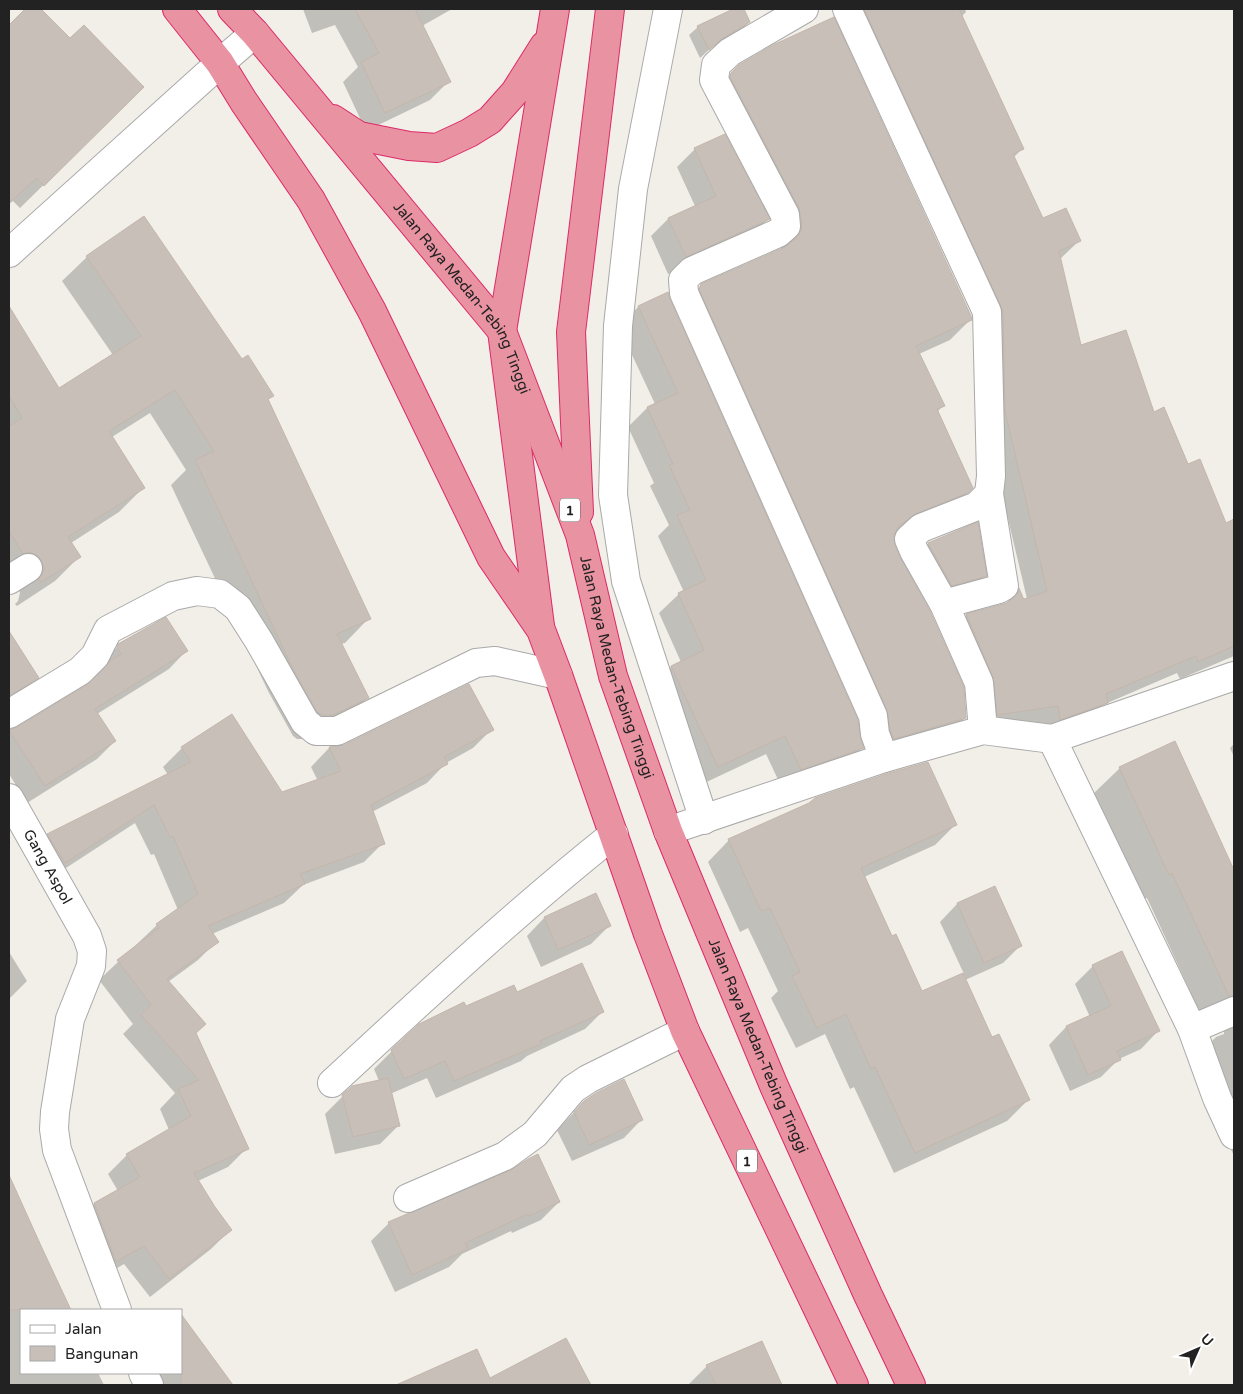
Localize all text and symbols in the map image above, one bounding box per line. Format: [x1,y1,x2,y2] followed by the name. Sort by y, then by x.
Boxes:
[390,198,534,397] street label: Jalan Raya Medan-Tebing Tinggi
[560,498,580,522] road number: 1
[576,554,658,781] street label: Jalan Raya Medan-Tebing Tinggi
[20,826,76,907] street label: Gang Aspol
[705,936,812,1156] street label: Jalan Raya Medan-Tebing Tinggi
[737,1150,757,1172] road number: 1
[20,1309,182,1374] legend
[65,1320,102,1338] text: Jalan
[1173,1324,1223,1374] north arrow
[1197,1330,1217,1350] text: U
[65,1345,138,1363] text: Bangunan

